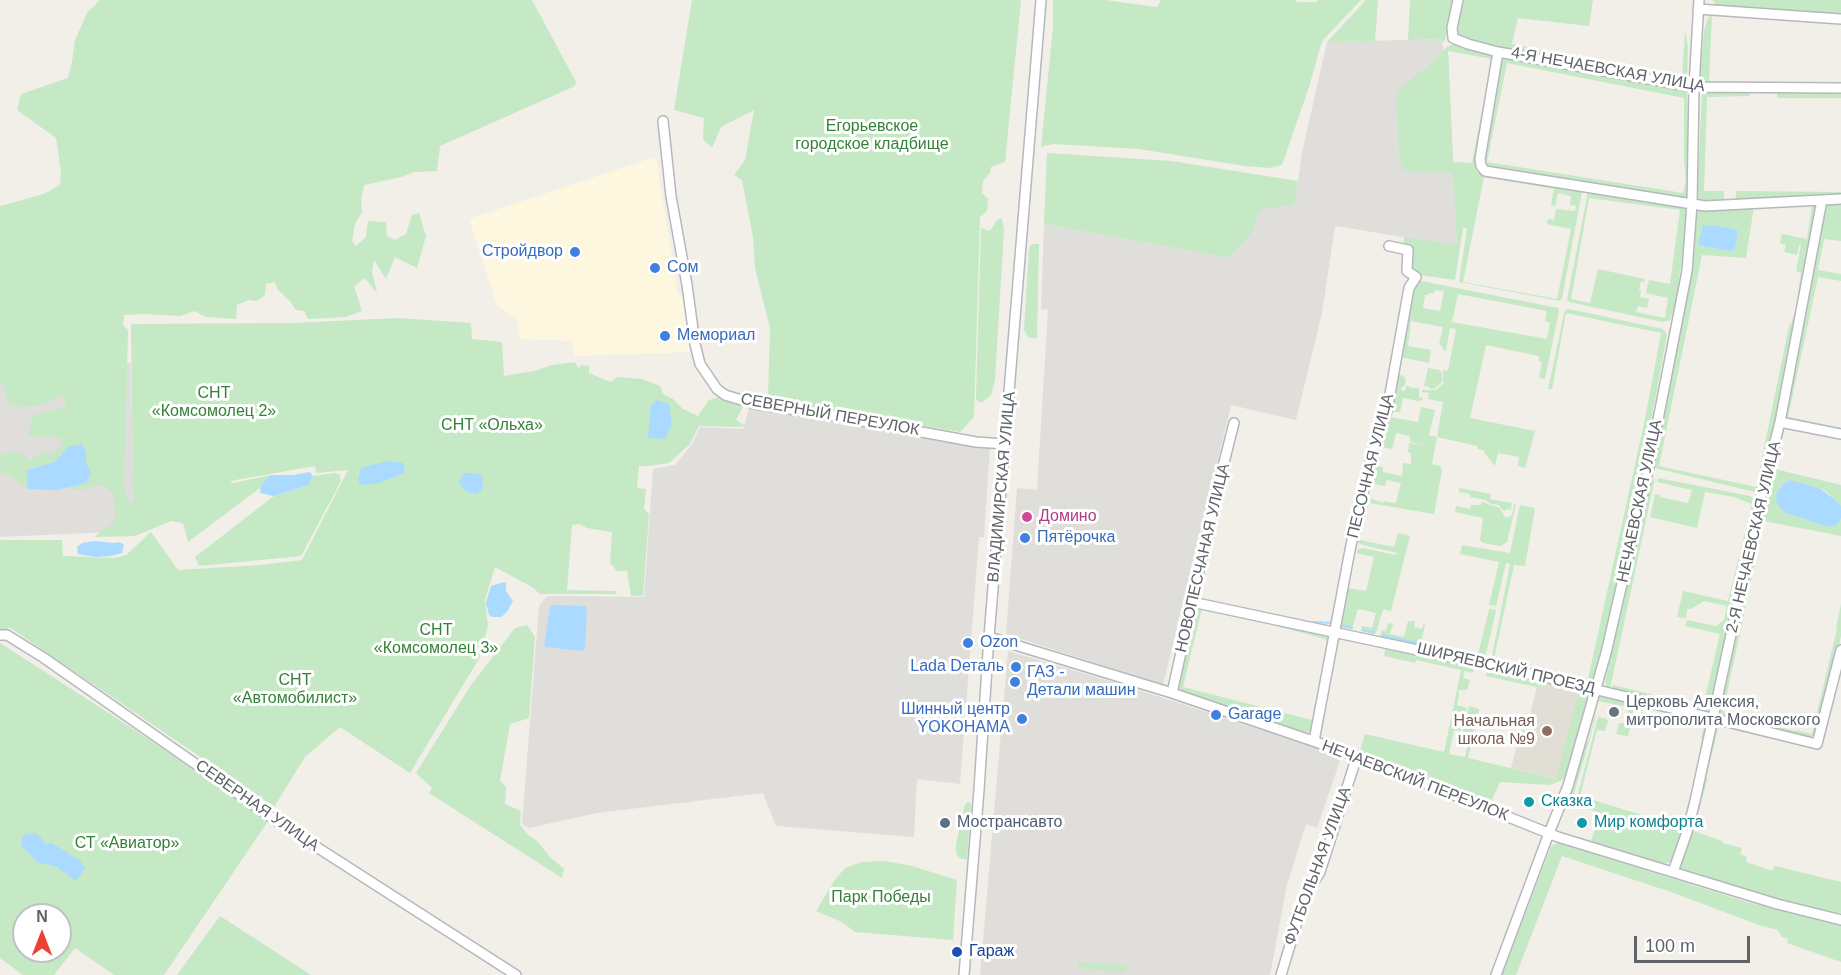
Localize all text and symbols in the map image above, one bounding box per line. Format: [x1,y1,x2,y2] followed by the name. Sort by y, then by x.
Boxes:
[1510,44,1706,96] street label: 4-Я НЕЧАЕВСКАЯ УЛИЦА
[795,117,949,155] park label: Егорьевское городское кладбище
[482,242,563,262] place label: Стройдвор
[568,245,582,259] marker: Стройдвор
[667,258,698,278] place label: Сом
[648,261,662,275] marker: Сом
[677,326,755,346] place label: Мемориал
[658,329,672,343] marker: Мемориал
[152,384,276,422] park label: СНТ «Комсомолец 2»
[739,390,921,440] street label: СЕВЕРНЫЙ ПЕРЕУЛОК
[984,391,1020,583] street label: ВЛАДИМИРСКАЯ УЛИЦА
[1344,392,1398,540] street label: ПЕСОЧНАЯ УЛИЦА
[441,416,543,436] park label: СНТ «Ольха»
[1613,418,1667,584] street label: НЕЧАЕВСКАЯ УЛИЦА
[1723,439,1785,635] street label: 2-Я НЕЧАЕВСКАЯ УЛИЦА
[1172,462,1234,654] street label: НОВОПЕСЧАНАЯ УЛИЦА
[1039,507,1097,527] place label: Домино
[1020,510,1034,524] marker: Домино
[1037,528,1115,548] place label: Пятёрочка
[1018,531,1032,545] marker: Пятёрочка
[374,621,498,659] park label: СНТ «Комсомолец 3»
[980,633,1018,653] place label: Ozon
[961,636,975,650] marker: Ozon
[1415,639,1597,699] street label: ШИРЯЕВСКИЙ ПРОЕЗД
[910,657,1004,677] place label: Lada Dеталь
[1009,660,1023,674] marker: Lada Dеталь
[1027,663,1135,701] place label: ГАЗ - Детали машин
[233,671,357,709] park label: СНТ «Автомобилист»
[1008,675,1022,689] marker: ГАЗ - Детали машин
[1626,693,1820,731] place label: Церковь Алексия, митрополита Московского
[901,700,1010,738] place label: Шинный центр YOKOHAMA
[1228,705,1281,725] place label: Garage
[1607,705,1621,719] marker: Церковь Алексия, митрополита Московского
[1209,708,1223,722] marker: Garage
[1015,712,1029,726] marker: Шинный центр YOKOHAMA
[1454,712,1535,750] place label: Начальная школа №9
[1540,724,1554,738] marker: Начальная школа №9
[1319,737,1511,825] street label: НЕЧАЕВСКИЙ ПЕРЕУЛОК
[191,756,323,856] street label: СЕВЕРНАЯ УЛИЦА
[1280,784,1356,948] street label: ФУТБОЛЬНАЯ УЛИЦА
[1541,792,1592,812] place label: Сказка
[1522,795,1536,809] marker: Сказка
[957,813,1062,833] place label: Мострансавто
[1594,813,1703,833] place label: Мир комфорта
[938,816,952,830] marker: Мострансавто
[1575,816,1589,830] marker: Мир комфорта
[75,834,179,854] park label: СТ «Авиатор»
[831,888,931,908] park label: Парк Победы
[12,903,72,963] north arrow
[36,908,48,925] text: N
[1637,924,1752,962] scale bar
[1645,936,1695,956] text: 100 m
[969,942,1014,962] place label: Гараж
[950,945,964,959] marker: Гараж

